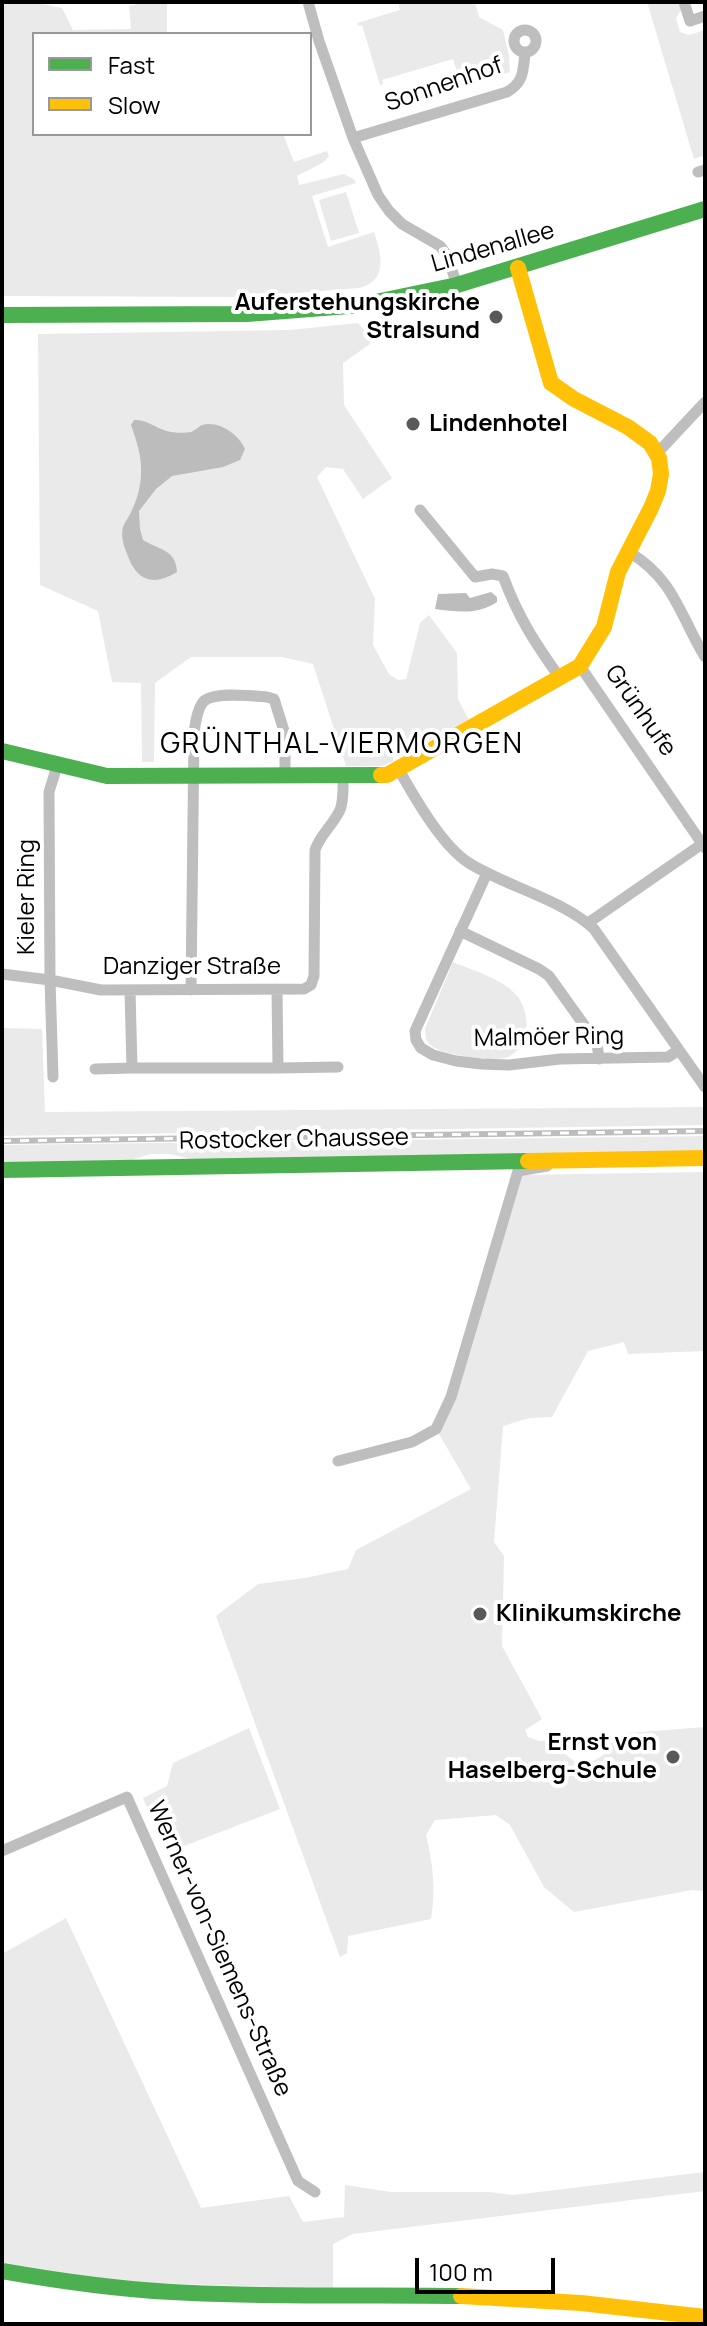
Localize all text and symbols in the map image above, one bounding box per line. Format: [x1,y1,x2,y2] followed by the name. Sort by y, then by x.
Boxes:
[32,32,312,136] legend
[108,48,155,81] text: Fast
[381,51,507,119] street label: Sonnenhof
[108,88,161,121] text: Slow
[428,217,558,279] street label: Lindenallee
[235,289,480,345] place label: Auferstehungskirche Stralsund
[487,308,505,326] marker: Auferstehungskirche Stralsund
[429,410,568,438] place label: Lindenhotel
[404,415,422,433] marker: Lindenhotel
[598,660,682,762] street label: Grünhufe
[158,728,526,762] district label: GRÜNTHAL-VIERMORGEN
[13,839,41,955] street label: Kieler Ring
[103,953,281,981] street label: Danziger Straße
[474,1022,624,1054] street label: Malmöer Ring
[179,1124,409,1156] street label: Rostocker Chaussee
[496,1600,681,1628] place label: Klinikumskirche
[471,1605,489,1623] marker: Klinikumskirche
[448,1729,657,1785] place label: Ernst von Haselberg-Schule
[664,1748,682,1766] marker: Ernst von Haselberg-Schule
[141,1797,297,2101] street label: Werner-von-Siemens-Straße
[419,2242,559,2292] scale bar
[429,2255,493,2288] text: 100 m

